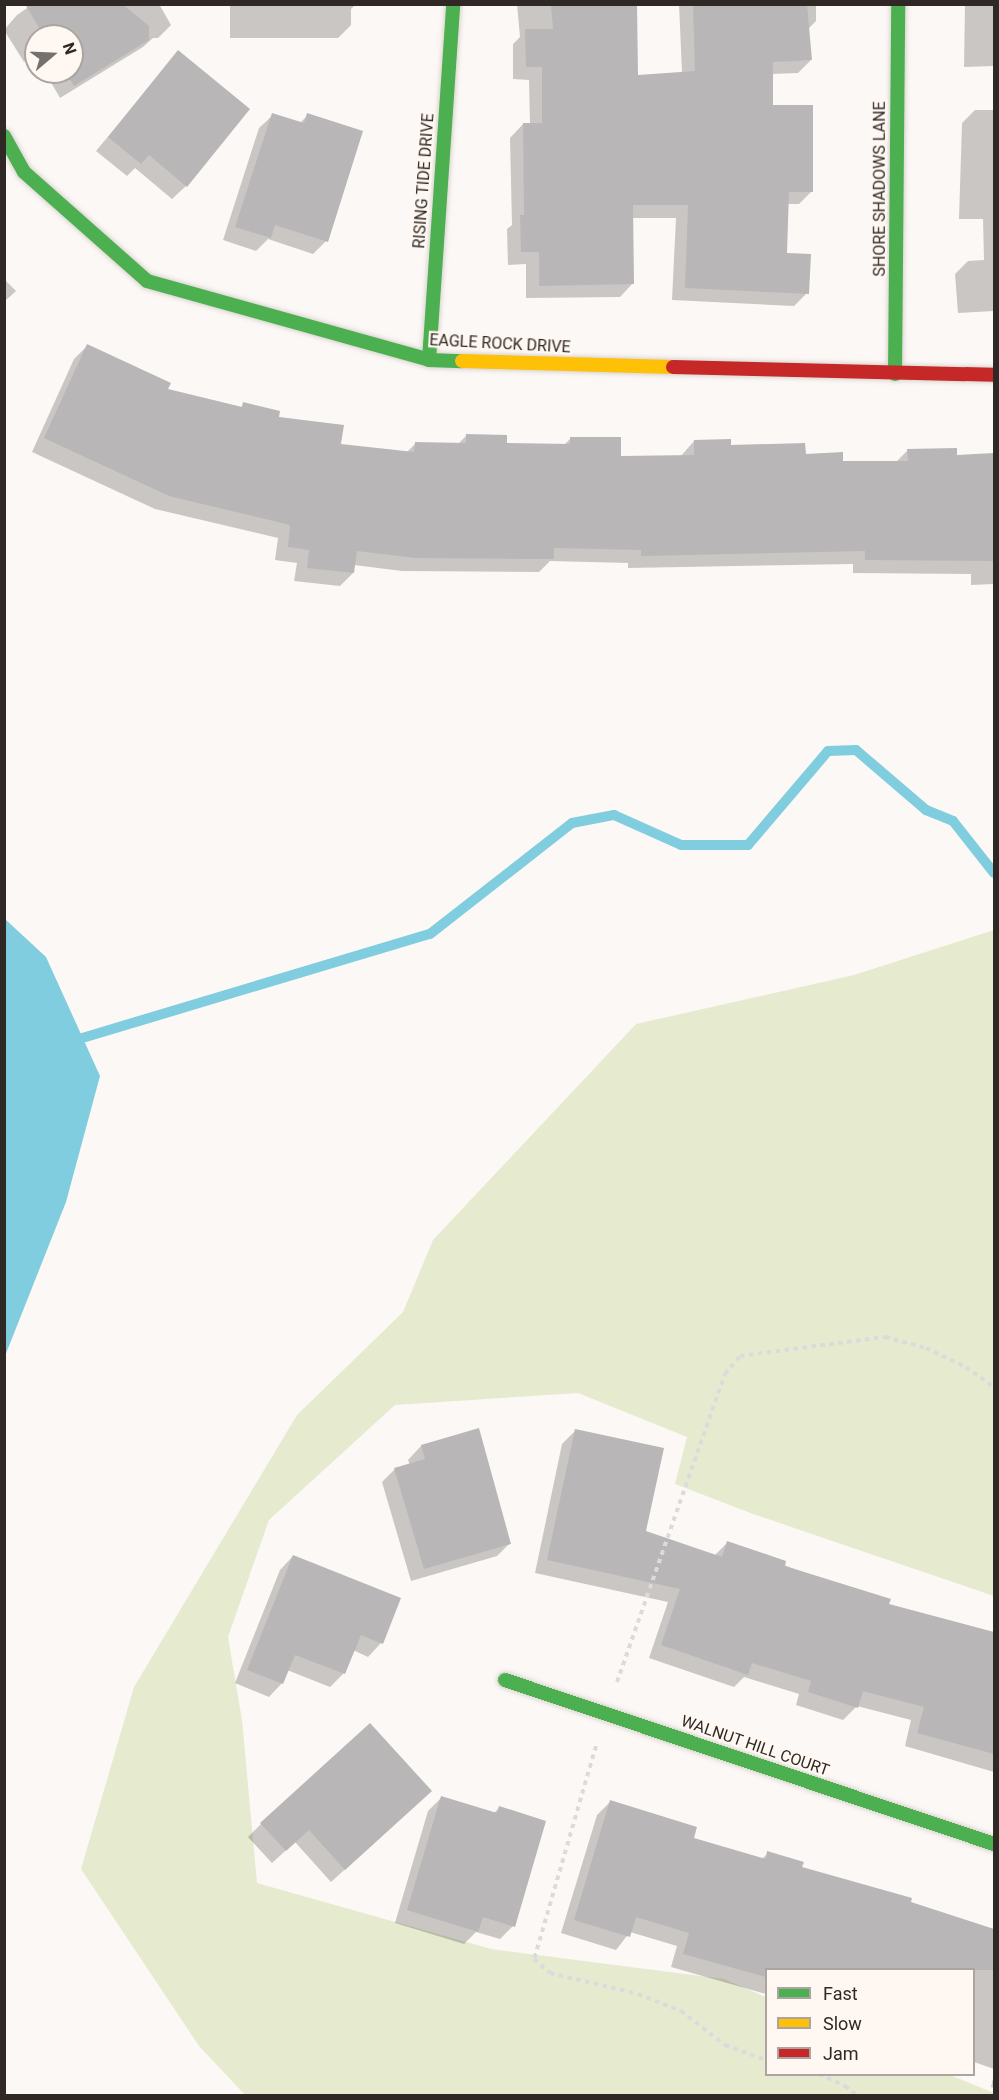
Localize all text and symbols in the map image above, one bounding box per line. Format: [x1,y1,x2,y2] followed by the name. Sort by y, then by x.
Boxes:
[24,24,84,84] north arrow
[59,40,80,57] text: N
[870,101,890,277] street label: SHORE SHADOWS LANE
[410,113,438,249] street label: RISING TIDE DRIVE
[429,331,571,357] street label: EAGLE ROCK DRIVE
[678,1712,832,1780] street label: WALNUT HILL COURT
[765,1968,975,2076] legend
[823,1983,858,2004] text: Fast
[823,2013,862,2034] text: Slow
[823,2043,859,2064] text: Jam

